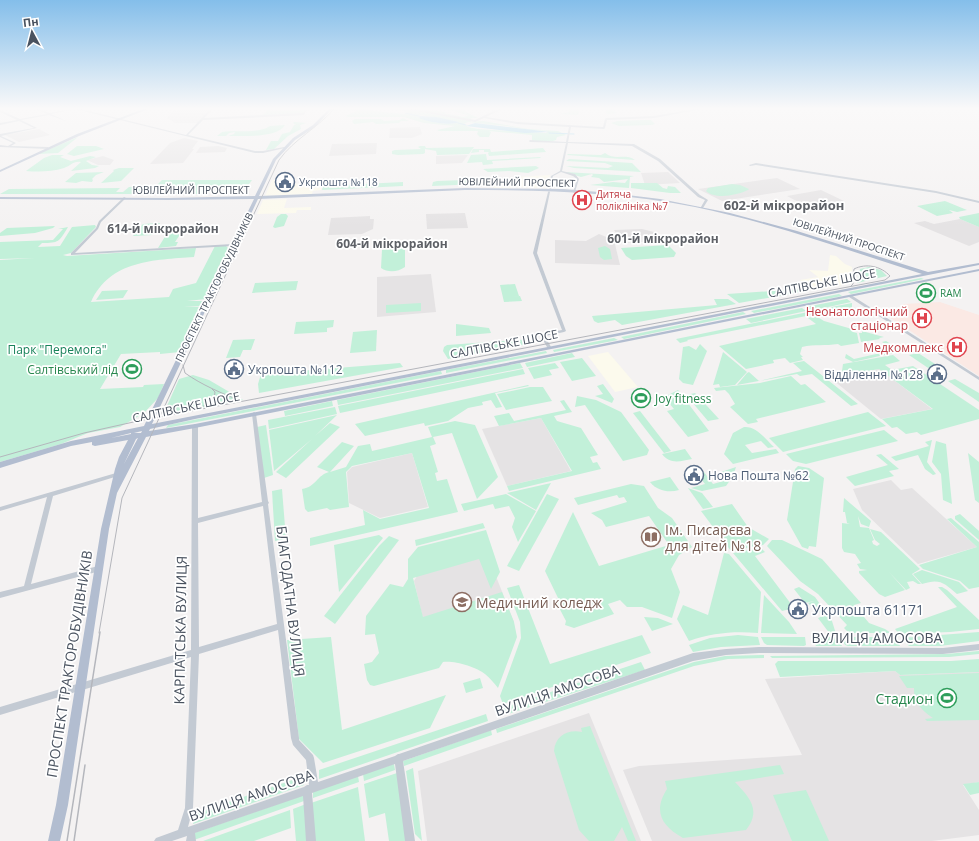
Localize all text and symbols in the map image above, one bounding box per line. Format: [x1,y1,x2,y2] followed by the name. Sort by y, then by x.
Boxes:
[12,12,52,52] north arrow
[22,13,39,30] text: Пн
[274,171,296,193] public building icon: Укрпошта №118
[458,174,576,190] street label: ЮВІЛЕЙНИЙ ПРОСПЕКТ
[299,175,378,189] place label: Укрпошта №118
[133,183,250,197] street label: ЮВІЛЕЙНИЙ ПРОСПЕКТ
[596,187,668,213] place label: Дитяча поліклініка №7
[571,189,593,211] hospital icon: Дитяча поліклініка №7
[724,196,844,214] district label: 602-й мікрорайон
[172,210,256,364] street label: ПРОСПЕКТ ТРАКТОРОБУДІВНИКІВ
[791,214,907,264] street label: ЮВІЛЕЙНИЙ ПРОСПЕКТ
[107,220,219,237] district label: 614-й мікрорайон
[607,230,719,247] district label: 601-й мікрорайон
[336,235,448,252] district label: 604-й мікрорайон
[767,264,877,302] street label: САЛТІВСЬКЕ ШОСЕ
[915,282,937,304] sports icon: RAM
[940,286,962,300] place label: RAM
[806,303,908,334] place label: Неонатологічний стаціонар
[911,307,933,329] hospital icon: Неонатологічний стаціонар
[449,325,559,363] street label: САЛТІВСЬКЕ ШОСЕ
[946,336,968,358] hospital icon: Медкомплекс
[863,339,943,356] place label: Медкомплекс
[7,341,107,358] park label: Парк "Перемога"
[121,358,143,380] sports icon: Салтівський лід
[223,358,245,380] public building icon: Укрпошта №112
[27,361,118,378] place label: Салтівський лід
[248,361,343,378] place label: Укрпошта №112
[926,363,948,385] public building icon: Відділення №128
[824,366,923,383] place label: Відділення №128
[131,387,241,427] street label: САЛТІВСЬКЕ ШОСЕ
[630,387,652,409] sports icon: Joy fitness
[654,390,712,407] place label: Joy fitness
[683,464,705,486] public building icon: Нова Пошта №62
[708,467,809,484] place label: Нова Пошта №62
[665,520,761,555] place label: Ім. Писарєва для дітей №18
[272,525,310,677] street label: БЛАГОДАТНА ВУЛИЦЯ
[640,526,662,548] library icon: Ім. Писарєва для дітей №18
[42,549,96,779] street label: ПРОСПЕКТ ТРАКТОРОБУДІВНИКІВ
[169,556,191,704] street label: КАРПАТСЬКА ВУЛИЦЯ
[451,591,473,613] school or university icon: Медичний коледж
[476,593,603,612] place label: Медичний коледж
[787,598,809,620] public building icon: Укрпошта 61171
[812,600,924,619] place label: Укрпошта 61171
[812,628,943,647] street label: ВУЛИЦЯ АМОСОВА
[492,660,622,720] street label: ВУЛИЦЯ АМОСОВА
[936,687,958,709] sports icon: Стадион
[876,689,933,708] place label: Стадион
[186,765,316,825] street label: ВУЛИЦЯ АМОСОВА

